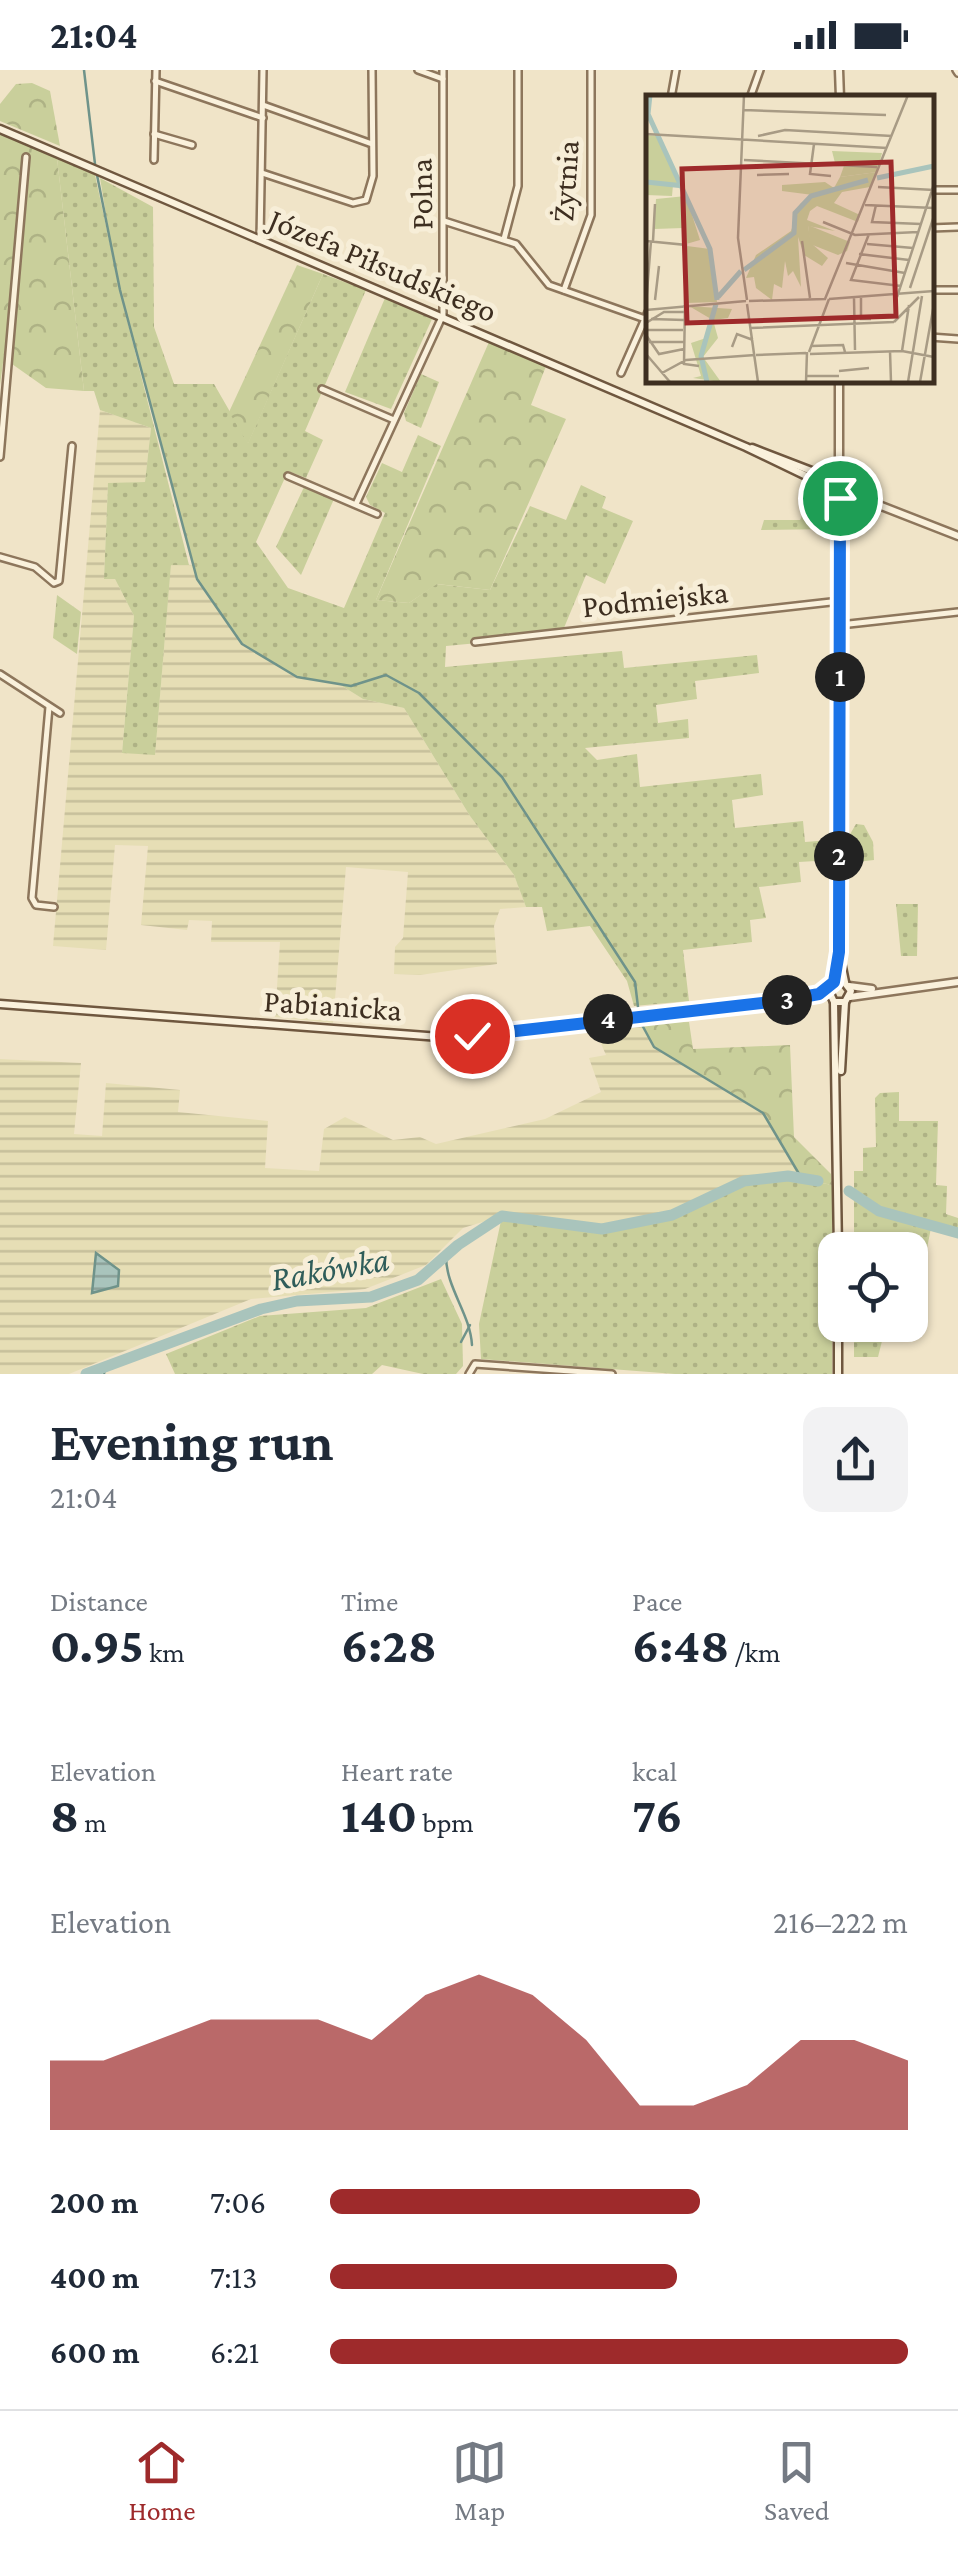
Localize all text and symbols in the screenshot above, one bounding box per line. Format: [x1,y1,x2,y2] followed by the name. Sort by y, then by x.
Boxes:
[50,14,138,56] text: 21:04
[646,95,933,382] inset map
[544,139,586,223] street label: Żytnia
[402,158,440,230] street label: Polna
[261,200,502,329] street label: Józefa Piłsudskiego
[798,456,883,541] pin
[813,471,868,526] icon: arrive
[580,573,730,625] street label: Podmiejska
[815,652,865,702] pin: 1
[835,661,845,692] text: 1
[814,831,864,881] pin: 2
[832,840,846,871] text: 2
[762,975,812,1025] pin: 3
[263,982,404,1028] street label: Pabianicka
[780,984,794,1015] text: 3
[430,994,515,1079] pin
[583,994,633,1044] pin: 4
[600,1003,616,1034] text: 4
[445,1009,500,1064] icon: check
[818,1232,928,1342] map controls
[818,1232,928,1342] button: locate
[268,1239,392,1299] water label: Rakówka
[803,1407,908,1512] button: share
[50,1411,334,1472] text: Evening run
[50,1479,118,1515] text: 21:04
[50,1586,148,1617] text: Distance
[341,1586,398,1617] text: Time
[632,1586,682,1617] text: Pace
[50,1617,144,1673] text: 0.95
[341,1617,437,1673] text: 6:28
[632,1617,729,1673] text: 6:48
[144,1637,185,1668] text: km
[729,1637,780,1668] text: /km
[50,1756,156,1787] text: Elevation
[341,1756,453,1787] text: Heart rate
[632,1756,677,1787] text: kcal
[50,1787,79,1843] text: 8
[341,1787,417,1843] text: 140
[632,1787,683,1843] text: 76
[79,1807,107,1838] text: m
[417,1807,474,1838] text: bpm
[50,1904,171,1940] text: Elevation
[773,1904,908,1940] text: 216–222 m
[50,2184,138,2220] text: 200 m
[210,2184,266,2220] text: 7:06
[50,2259,139,2295] text: 400 m
[210,2259,257,2295] text: 7:13
[50,2334,140,2370] text: 600 m
[210,2334,259,2370] text: 6:21
[128,2435,195,2526] tab: Home
[452,2435,507,2526] tab: Map
[764,2435,830,2526] tab: Saved

